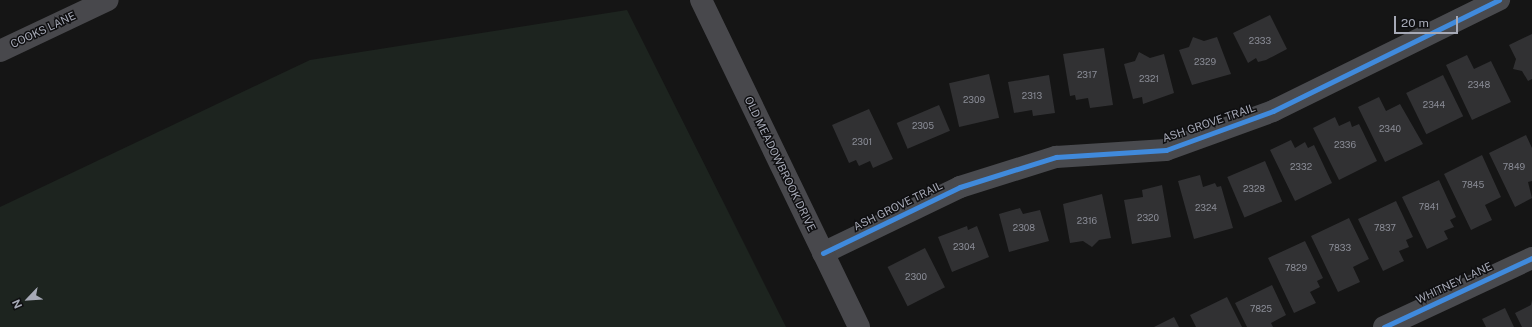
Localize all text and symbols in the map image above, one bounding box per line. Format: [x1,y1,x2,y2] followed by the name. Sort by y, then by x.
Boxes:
[1396,8,1460,34] scale bar
[8,9,78,51] street label: COOKS LANE
[1401,16,1429,30] text: 20 m
[1249,36,1271,46] house number: 2333
[1194,57,1216,67] house number: 2329
[1077,70,1097,80] house number: 2317
[1139,74,1159,84] house number: 2321
[1468,80,1490,90] house number: 2348
[1022,91,1042,101] house number: 2313
[742,94,818,234] street label: OLD MEADOWBROOK DRIVE
[963,95,985,105] house number: 2309
[1423,100,1445,110] house number: 2344
[1161,101,1257,145] street label: ASH GROVE TRAIL
[912,121,934,131] house number: 2305
[1379,124,1401,134] house number: 2340
[852,137,872,147] house number: 2301
[1334,140,1356,150] house number: 2336
[1290,162,1312,172] house number: 2332
[1503,162,1525,172] house number: 7849
[851,179,945,233] street label: ASH GROVE TRAIL
[1462,180,1484,190] house number: 7845
[1243,184,1265,194] house number: 2328
[1419,202,1439,212] house number: 7841
[1195,203,1217,213] house number: 2324
[1137,213,1159,223] house number: 2320
[1077,216,1097,226] house number: 2316
[1013,223,1035,233] house number: 2308
[1374,223,1396,233] house number: 7837
[953,242,975,252] house number: 2304
[1329,243,1351,253] house number: 7833
[1414,260,1494,306] street label: WHITNEY LANE
[1285,263,1307,273] house number: 7829
[905,272,927,282] house number: 2300
[8,279,48,319] north arrow
[10,298,24,311] text: N
[1250,304,1272,314] house number: 7825

